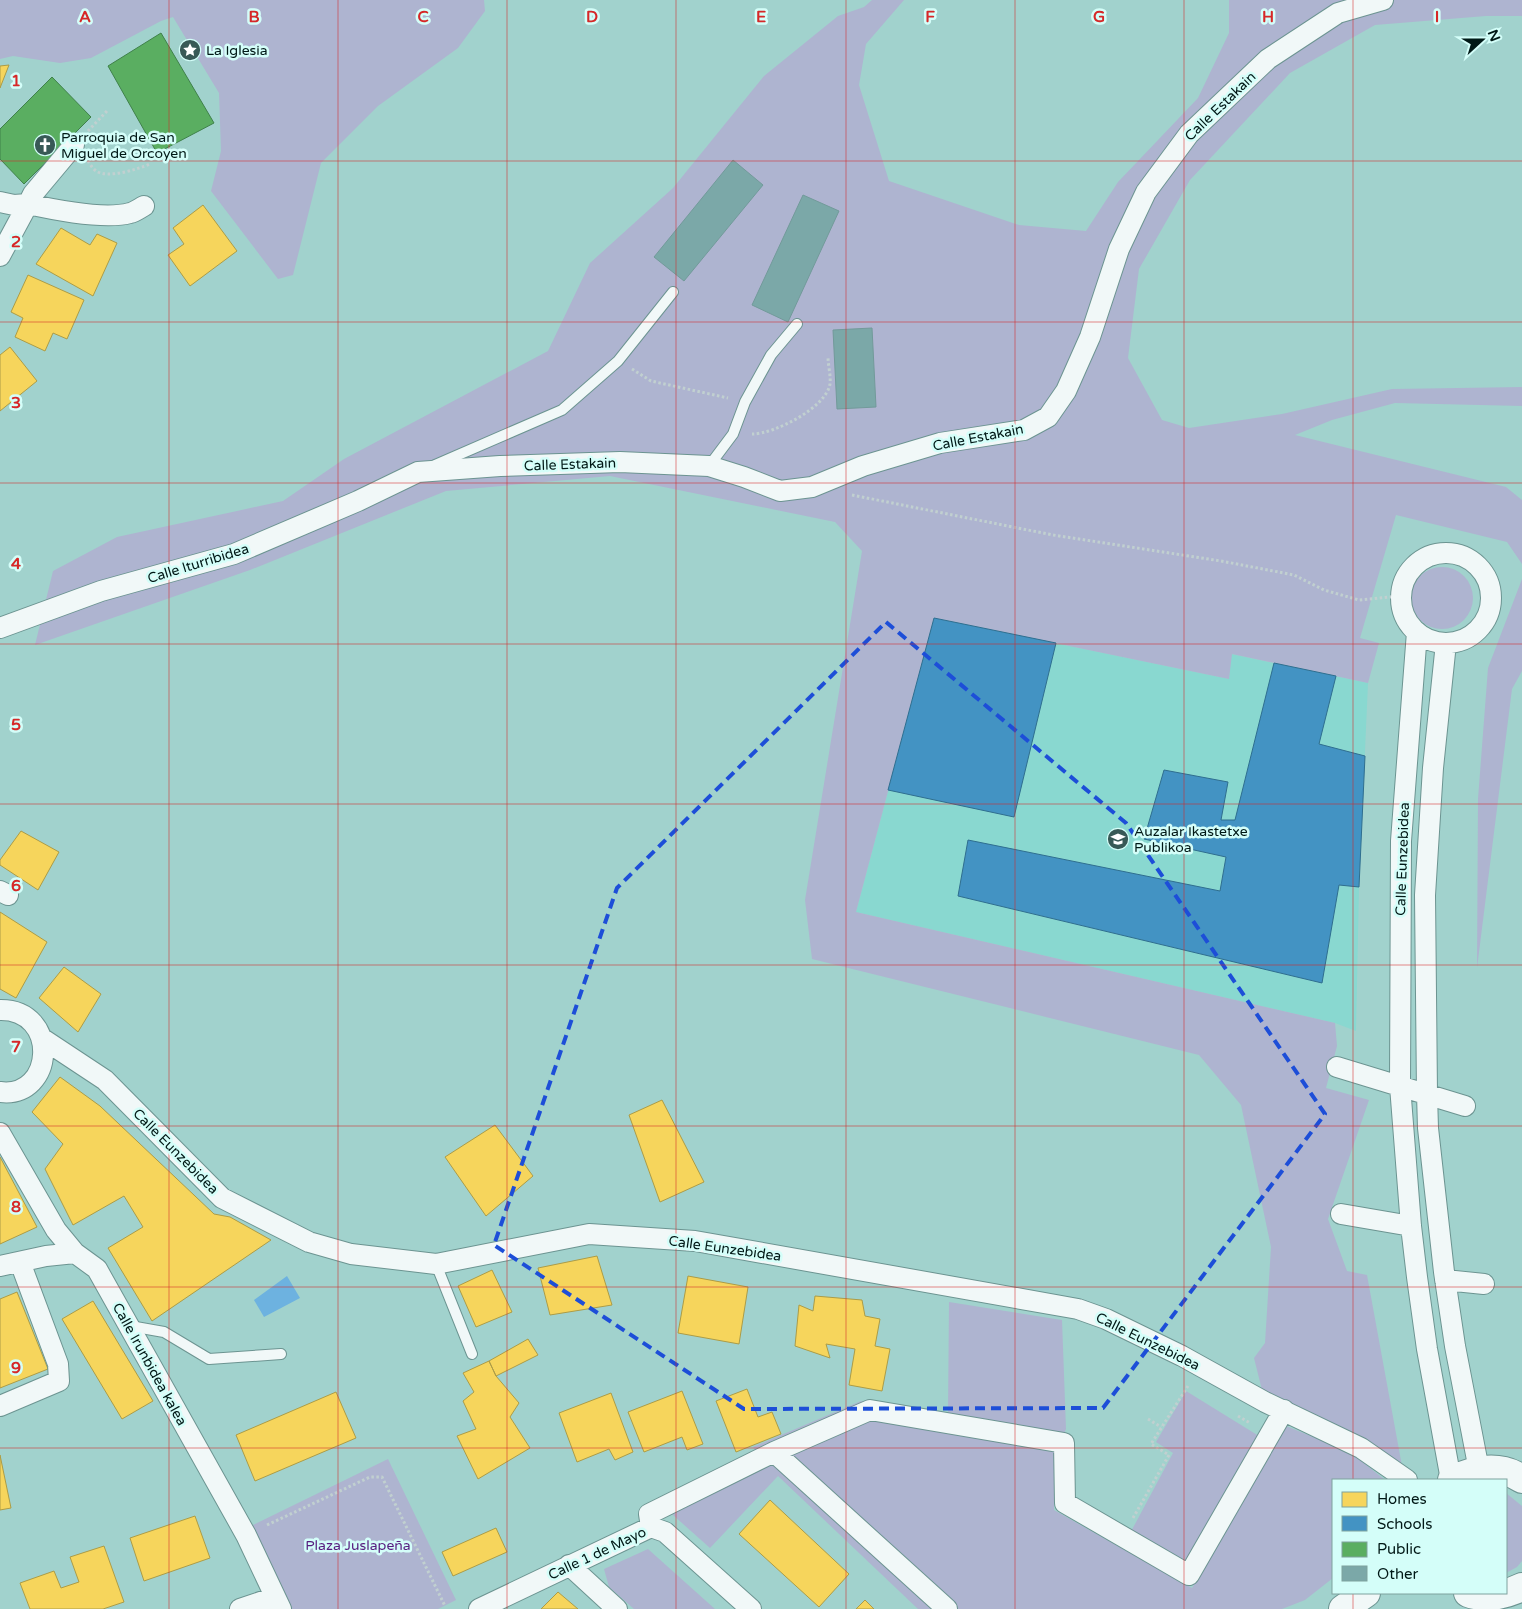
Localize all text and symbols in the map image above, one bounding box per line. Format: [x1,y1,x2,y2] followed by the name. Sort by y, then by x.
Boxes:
[79,7,91,27] text: A
[248,7,260,27] text: B
[417,7,429,27] text: C
[586,7,598,27] text: D
[756,7,766,27] text: E
[925,7,935,27] text: F
[1093,7,1105,27] text: G
[1262,7,1274,27] text: H
[1435,7,1439,27] text: I
[1457,15,1507,65] north arrow
[1484,27,1504,44] text: N
[178,38,202,62] place icon: La Iglesia
[206,42,268,59] place label: La Iglesia
[1181,68,1259,145] street label: Calle Estakain
[11,71,21,91] text: 1
[61,129,187,162] place label: Parroquia de San Miguel de Orcoyen
[33,133,57,157] church icon: Parroquia de San Miguel de Orcoyen
[11,232,21,252] text: 2
[11,393,21,413] text: 3
[931,420,1025,455] street label: Calle Estakain
[524,454,616,475] street label: Calle Estakain
[145,540,251,587] street label: Calle Iturribidea
[11,554,21,574] text: 4
[11,715,21,735] text: 5
[1392,802,1413,916] street label: Calle Eunzebidea
[1134,823,1248,856] place label: Auzalar Ikastetxe Publikoa
[1106,827,1130,851] school or university icon: Auzalar Ikastetxe Publikoa
[11,876,21,896] text: 6
[11,1037,21,1057] text: 7
[129,1105,222,1198] street label: Calle Eunzebidea
[11,1197,21,1217] text: 8
[667,1232,782,1265] street label: Calle Eunzebidea
[109,1300,190,1429] street label: Calle Irunbidea kalea
[1093,1309,1203,1374] street label: Calle Eunzebidea
[11,1358,21,1378] text: 9
[1332,1479,1507,1594] legend
[1377,1490,1427,1508] text: Homes
[1377,1515,1433,1533] text: Schools
[546,1523,649,1584] street label: Calle 1 de Mayo
[305,1537,411,1554] park label: Plaza Juslapeña
[1377,1540,1421,1558] text: Public
[1377,1565,1419,1583] text: Other

